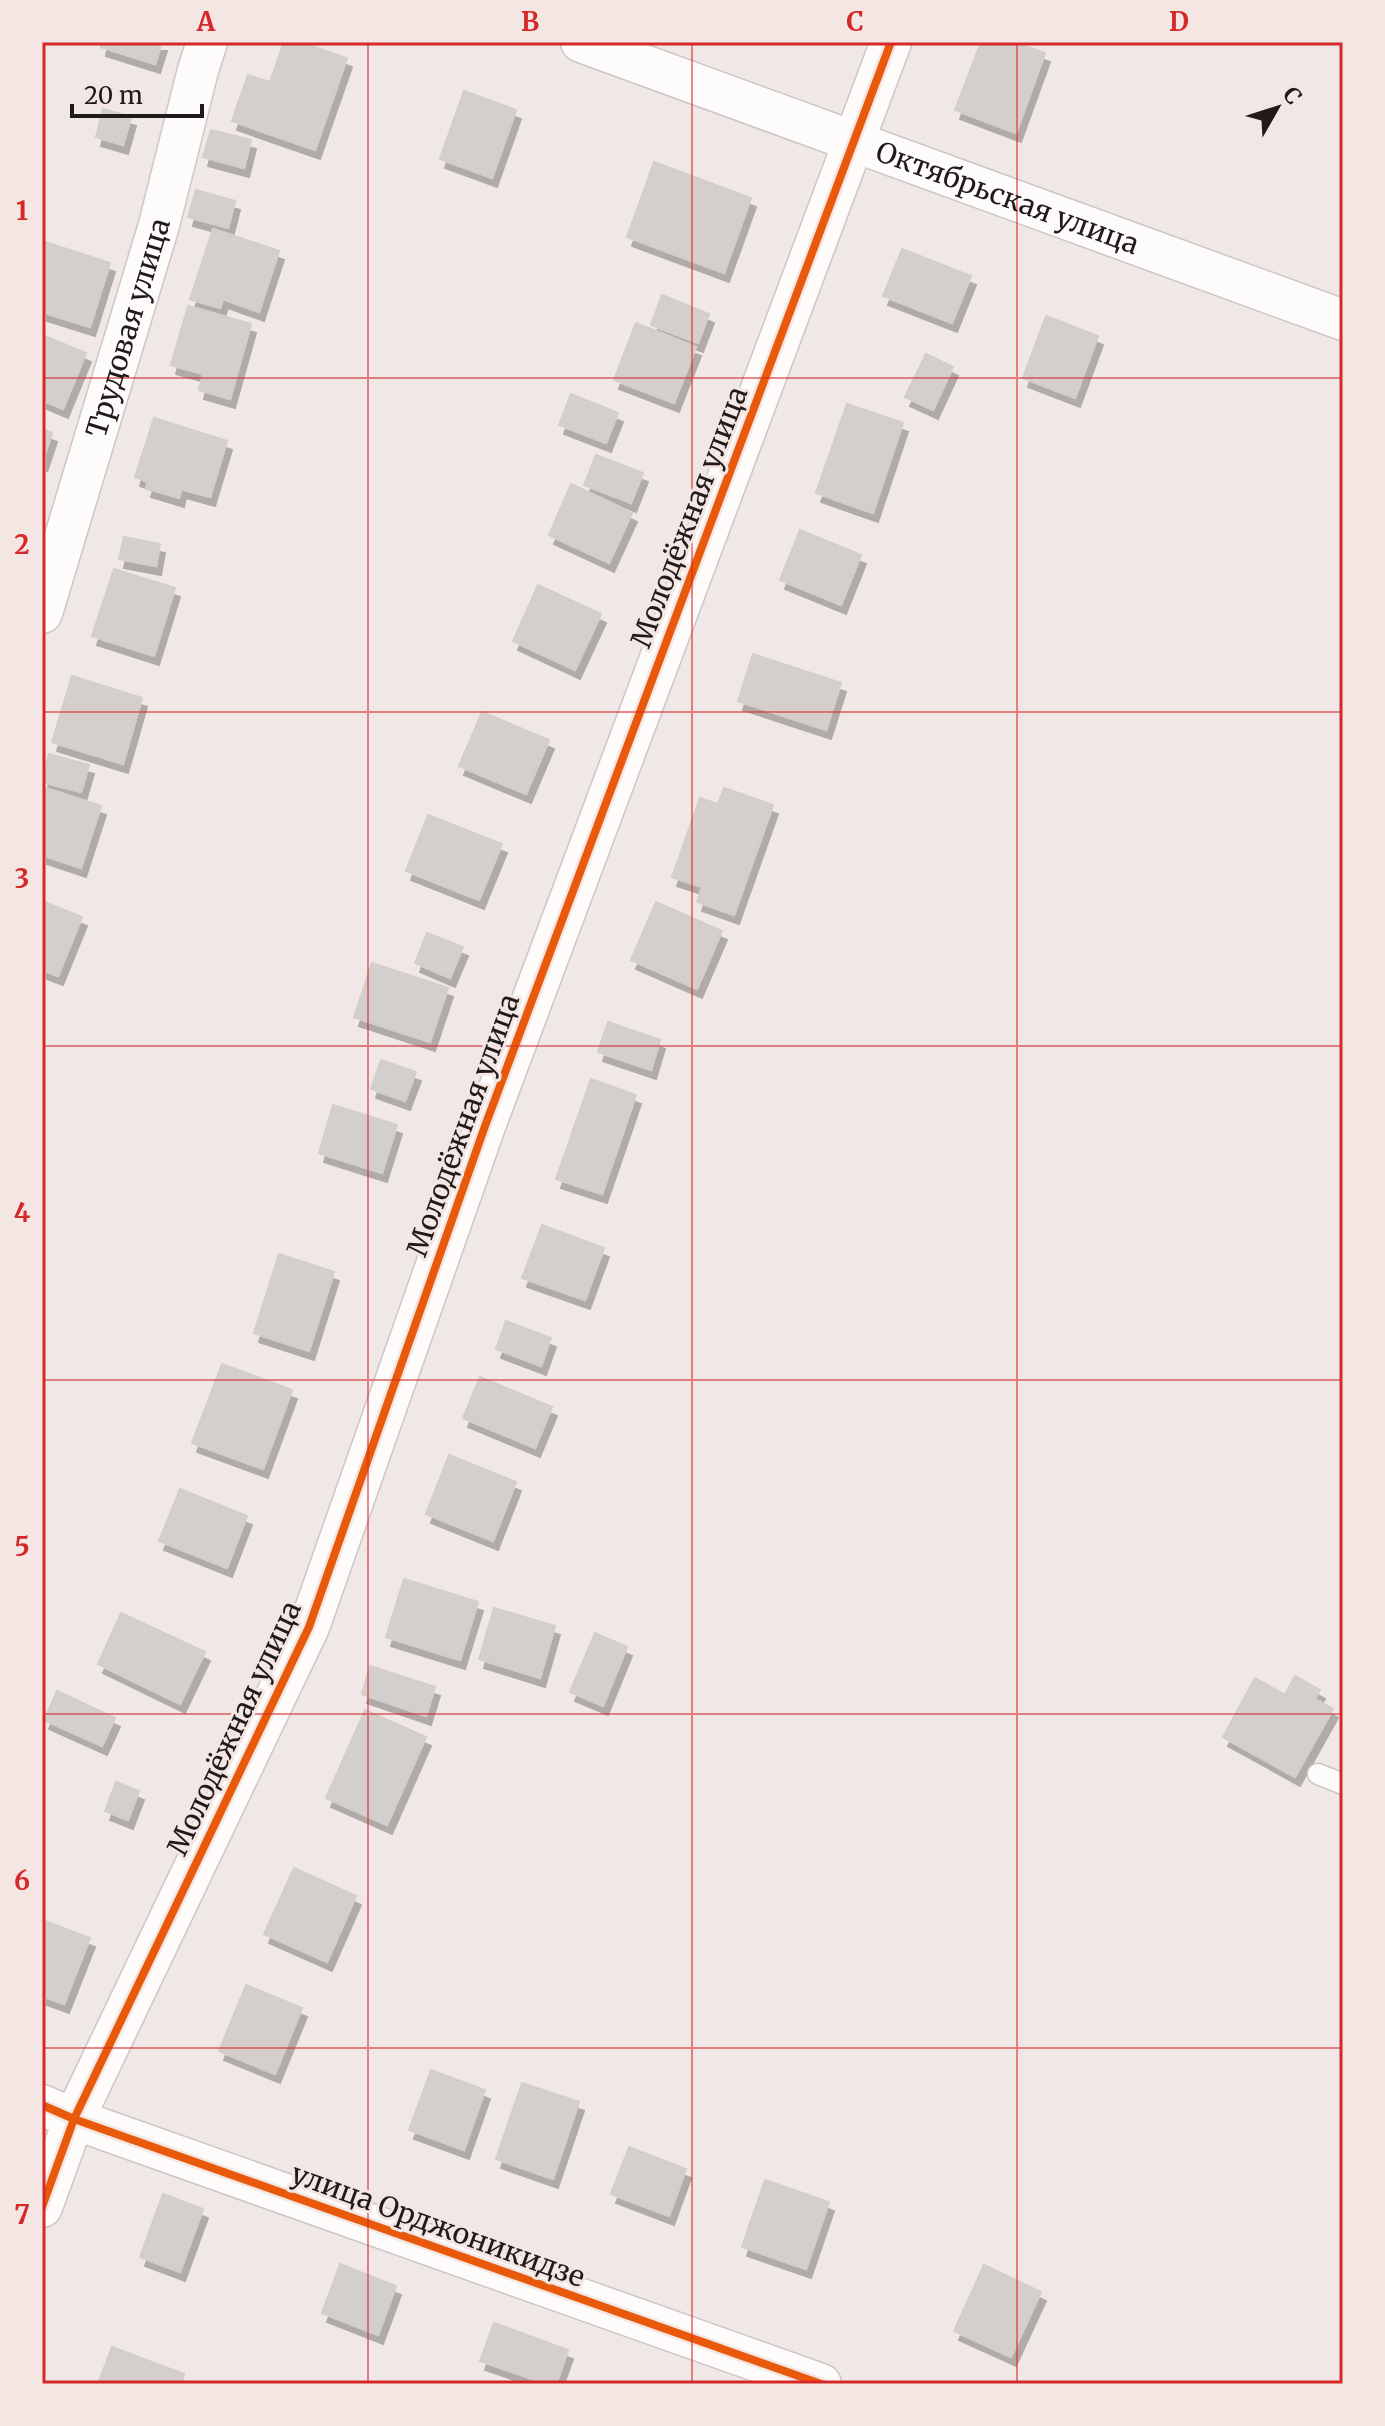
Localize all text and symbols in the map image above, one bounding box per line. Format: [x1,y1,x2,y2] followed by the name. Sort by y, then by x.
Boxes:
[196,5,216,38] text: A
[521,5,539,38] text: B
[846,5,864,38] text: C
[1169,5,1189,38] text: D
[72,68,202,118] scale bar
[1237,68,1317,148] north arrow
[84,80,143,111] text: 20 m
[1277,81,1308,110] text: С
[871,133,1144,262] street label: Октябрьская улица
[16,194,28,227] text: 1
[78,214,178,442] street label: Трудовая улица
[623,381,755,653] street label: Молодёжная улица
[14,528,30,561] text: 2
[15,862,29,895] text: 3
[399,989,527,1261] street label: Молодёжная улица
[14,1196,31,1229] text: 4
[14,1530,30,1563] text: 5
[159,1595,309,1861] street label: Молодёжная улица
[14,1864,30,1897] text: 6
[286,2155,590,2295] street label: улица Орджоникидзе
[14,2198,30,2231] text: 7

